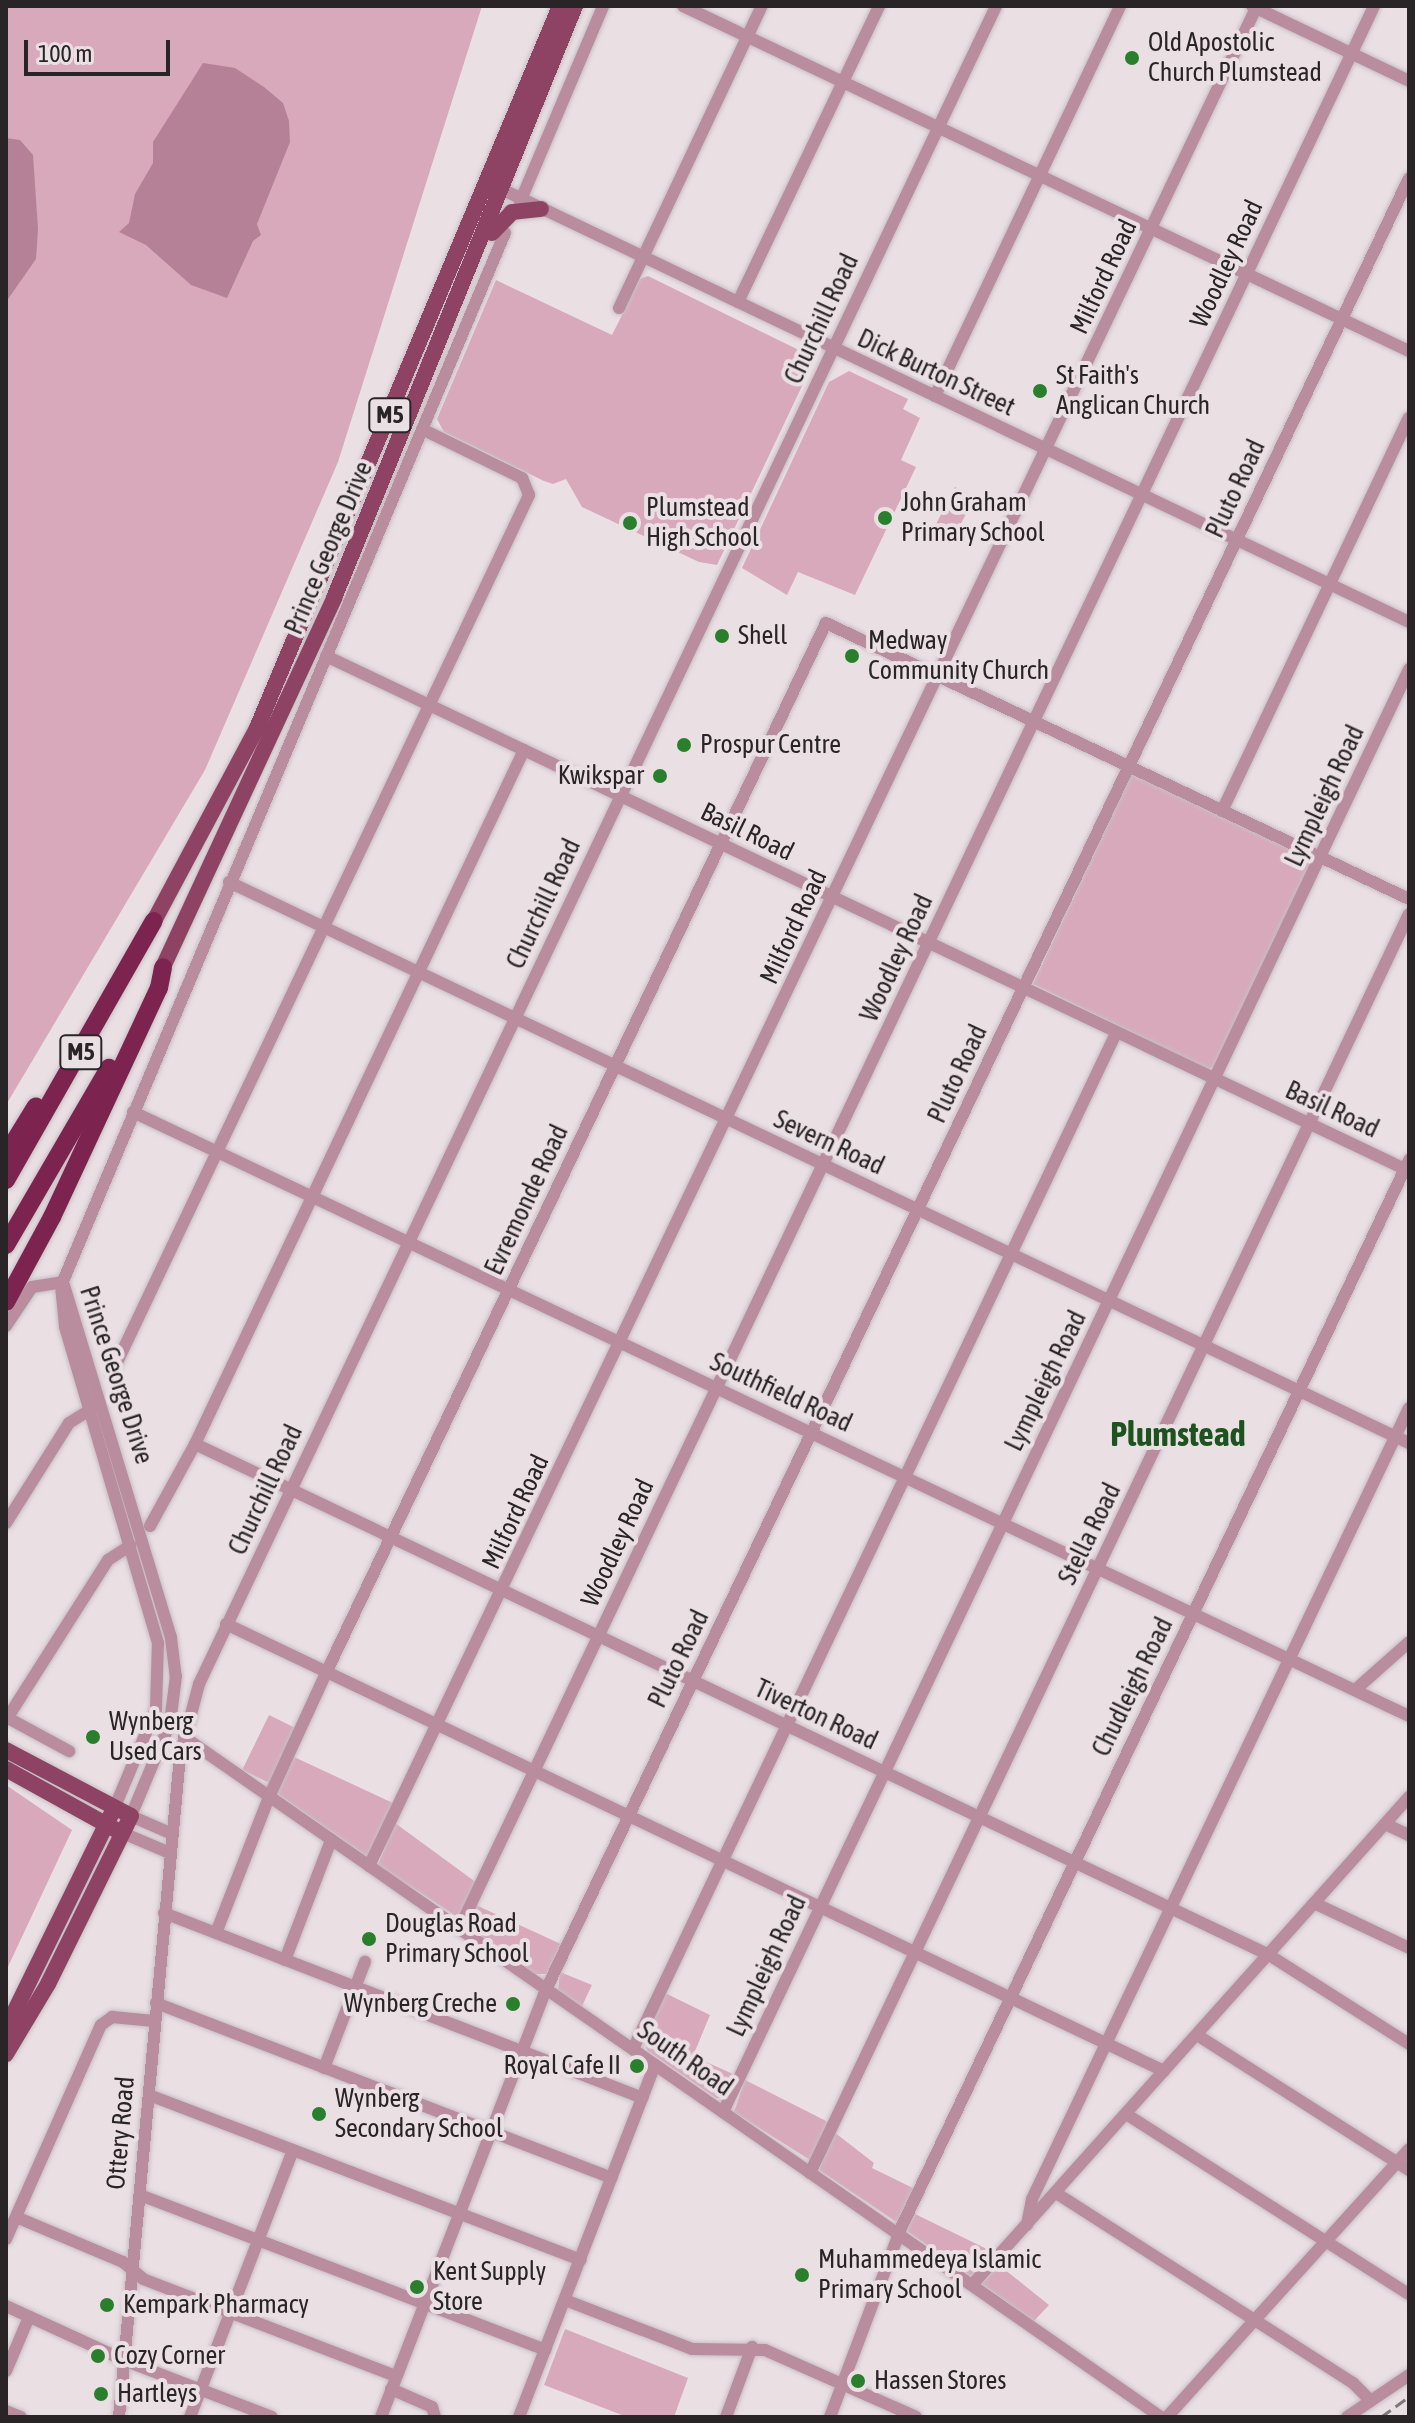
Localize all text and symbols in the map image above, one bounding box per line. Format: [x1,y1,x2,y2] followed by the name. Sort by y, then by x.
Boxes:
[28,24,174,74] scale bar
[1148,27,1322,88] place label: Old Apostolic Church Plumstead
[38,40,92,67] text: 100 m
[1123,49,1141,67] marker: Old Apostolic Church Plumstead
[1184,195,1270,333] street label: Woodley Road
[1064,215,1144,339] street label: Milford Road
[778,249,866,389] street label: Churchill Road
[852,323,1020,423] street label: Dick Burton Street
[1056,360,1210,422] place label: St Faith's Anglican Church
[1031,382,1049,400] marker: St Faith's Anglican Church
[368,395,412,435] road number: M5
[1200,435,1272,543] street label: Pluto Road
[278,457,380,639] street label: Prince George Drive
[901,487,1045,548] place label: John Graham Primary School
[646,492,759,554] place label: Plumstead High School
[876,509,894,527] marker: John Graham Primary School
[621,514,639,532] marker: Plumstead High School
[738,620,787,652] place label: Shell
[868,625,1049,686] place label: Medway Community Church
[713,627,731,645] marker: Shell
[843,647,861,665] marker: Medway Community Church
[1279,720,1371,872] street label: Lympleigh Road
[700,729,841,761] place label: Prospur Centre
[675,736,693,754] marker: Prospur Centre
[558,760,644,792] place label: Kwikspar
[651,767,669,785] marker: Kwikspar
[695,796,799,868] street label: Basil Road
[500,834,588,974] street label: Churchill Road
[754,865,834,989] street label: Milford Road
[854,889,940,1027] street label: Woodley Road
[922,1020,994,1128] street label: Pluto Road
[59,1032,103,1072] road number: M5
[1280,1075,1384,1145] street label: Basil Road
[769,1104,889,1182] street label: Severn Road
[479,1120,575,1280] street label: Evremonde Road
[73,1282,159,1468] street label: Prince George Drive
[999,1306,1093,1456] street label: Lympleigh Road
[705,1347,857,1439] street label: Southfield Road
[1110,1414,1246,1454] district label: Plumstead
[222,1420,310,1560] street label: Churchill Road
[476,1450,556,1574] street label: Milford Road
[575,1474,661,1612] street label: Woodley Road
[1052,1478,1128,1590] street label: Stella Road
[642,1605,716,1713] street label: Pluto Road
[1086,1612,1180,1762] street label: Chudleigh Road
[750,1673,882,1757] street label: Tiverton Road
[109,1706,202,1768] place label: Wynberg Used Cars
[84,1728,102,1746] marker: Wynberg Used Cars
[721,1890,813,2042] street label: Lympleigh Road
[385,1908,529,1970] place label: Douglas Road Primary School
[360,1930,378,1948] marker: Douglas Road Primary School
[344,1988,497,2020] place label: Wynberg Creche
[504,1995,522,2013] marker: Wynberg Creche
[631,2015,739,2103] street label: South Road
[503,2050,621,2082] place label: Royal Cafe II
[628,2057,646,2075] marker: Royal Cafe II
[101,2075,141,2191] street label: Ottery Road
[335,2083,503,2144] place label: Wynberg Secondary School
[310,2105,328,2123] marker: Wynberg Secondary School
[818,2244,1041,2306] place label: Muhammedeya Islamic Primary School
[433,2256,546,2318] place label: Kent Supply Store
[793,2266,811,2284] marker: Muhammedeya Islamic Primary School
[408,2278,426,2296] marker: Kent Supply Store
[123,2289,309,2321] place label: Kempark Pharmacy
[98,2296,116,2314] marker: Kempark Pharmacy
[114,2340,225,2372] place label: Cozy Corner
[89,2347,107,2365] marker: Cozy Corner
[874,2365,1007,2397] place label: Hassen Stores
[849,2372,867,2390] marker: Hassen Stores
[117,2378,197,2410] place label: Hartleys
[92,2385,110,2403] marker: Hartleys

